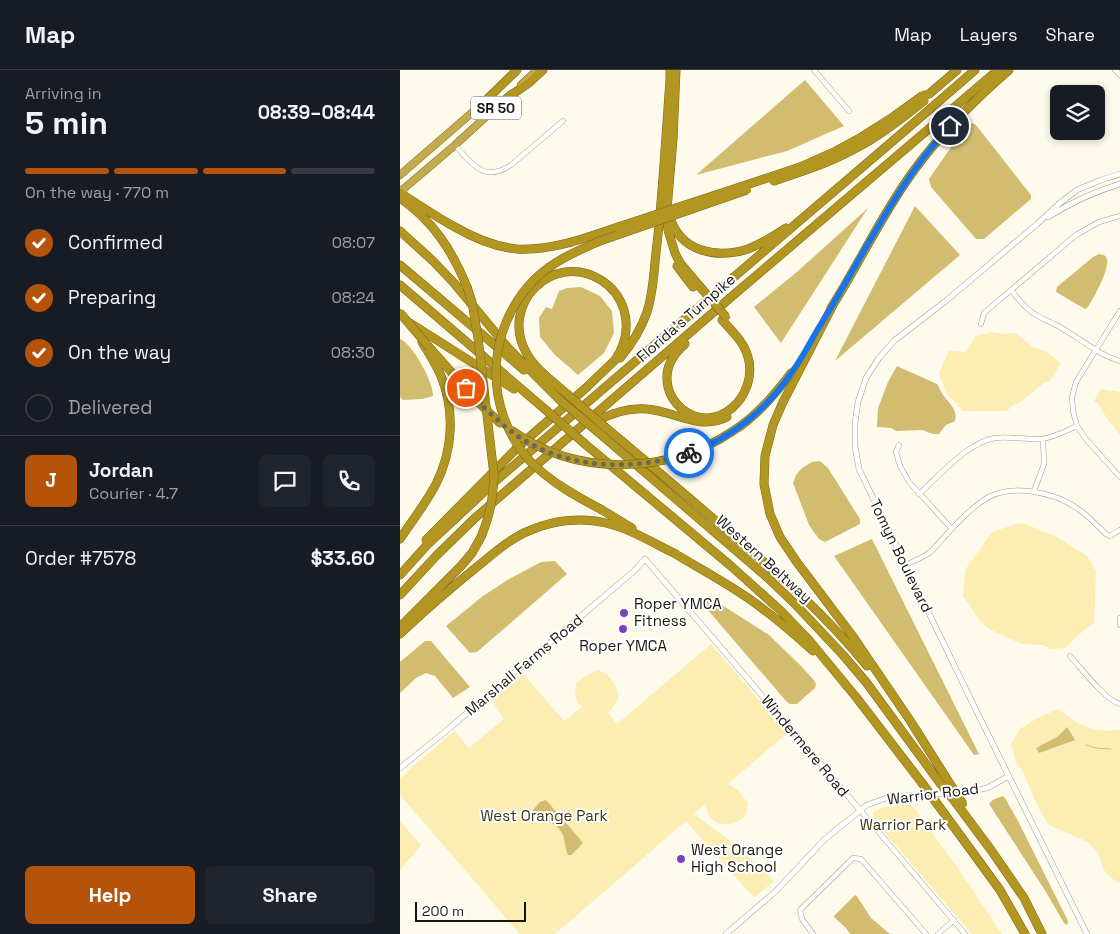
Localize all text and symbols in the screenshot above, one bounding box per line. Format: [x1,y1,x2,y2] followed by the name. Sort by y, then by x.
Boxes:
[25,19,75,50] text: Map
[894,23,932,46] text: Map
[960,23,1017,46] text: Layers
[1045,23,1095,46] text: Share
[25,83,102,104] text: Arriving in
[1050,85,1105,140] map controls
[1050,85,1105,140] button: layers
[471,96,521,119] road number: SR 50
[258,100,375,125] text: 08:39–08:44
[25,103,108,143] text: 5 min
[929,105,971,147] pin
[936,112,964,140] icon: home
[25,182,169,203] text: On the way · 770 m
[25,229,53,257] icon: check
[68,230,163,255] text: Confirmed
[332,232,375,253] text: 08:07
[632,269,739,366] street label: Florida's Turnpike
[25,284,53,312] icon: check
[68,285,156,310] text: Preparing
[332,287,375,308] text: 08:24
[25,339,53,367] icon: check
[68,340,171,365] text: On the way
[331,342,375,363] text: 08:30
[445,367,487,409] pin
[452,374,480,402] icon: bag
[68,395,153,420] text: Delivered
[664,428,714,478] courier
[675,439,703,467] icon: bike
[259,455,311,507] button: chat
[323,455,375,507] button: phone
[89,458,154,483] text: Jordan
[45,468,57,493] text: J
[89,483,178,504] text: Courier · 4.7
[866,496,937,616] street label: Tomyn Boulevard
[712,511,816,607] street label: Western Beltway
[25,546,136,571] text: Order #7578
[311,546,375,571] text: $33.60
[634,594,722,630] place label: Roper YMCA Fitness
[618,607,630,619] marker: Roper YMCA Fitness
[461,610,586,719] street label: Marshall Farms Road
[617,623,629,635] marker: Roper YMCA
[579,636,667,655] place label: Roper YMCA
[757,691,853,800] street label: Windermere Road
[886,778,980,809] street label: Warrior Road
[480,806,608,825] park label: West Orange Park
[860,815,946,834] park label: Warrior Park
[691,840,783,876] place label: West Orange High School
[675,853,687,865] marker: West Orange High School
[25,866,195,924] button: Help
[205,866,375,924] button: Share
[415,899,526,922] scale bar
[422,902,464,920] text: 200 m

